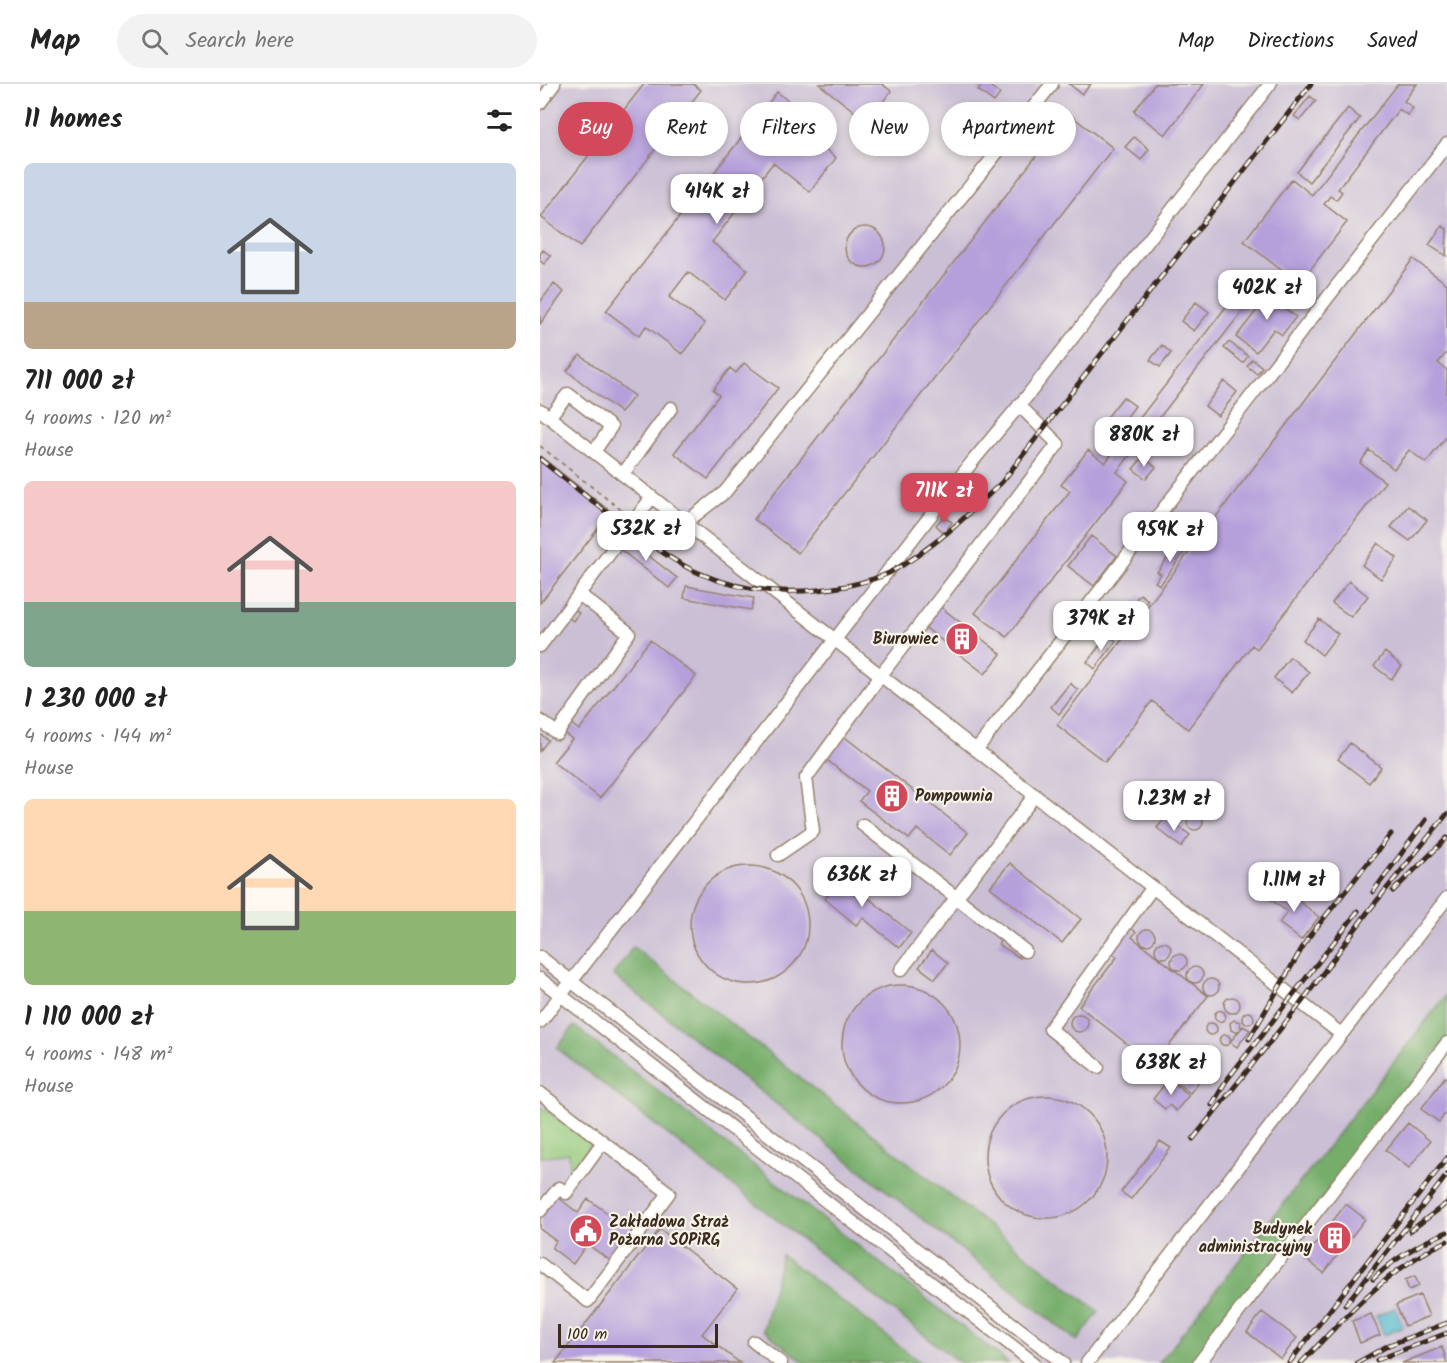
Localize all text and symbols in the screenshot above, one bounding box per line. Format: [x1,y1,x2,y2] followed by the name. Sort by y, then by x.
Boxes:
[117,14,537,68] search box
[30,19,81,64] text: Map
[186,24,294,59] text: Search here
[138,25,171,58] icon: search
[1178,25,1214,58] text: Map
[1247,25,1334,58] text: Directions
[1367,25,1417,58] text: Saved
[24,99,122,141] text: 11 homes
[558,102,633,156] chip: Buy
[645,102,728,156] chip: Rent
[740,102,837,156] chip: Filters
[849,102,929,156] chip: New
[941,102,1076,156] chip: Apartment
[483,104,516,137] icon: filters
[662,174,772,225] pin: 414K zł
[685,177,749,209] text: 414K zł
[216,202,324,310] icon: home
[1212,270,1322,321] pin: 402K zł
[1232,273,1302,305] text: 402K zł
[24,361,134,403] text: 711 000 zł
[24,403,171,435] text: 4 rooms · 120 m²
[1089,417,1199,468] pin: 880K zł
[1109,420,1179,452] text: 880K zł
[24,435,74,467] text: House
[889,473,999,524] pin: 711K zł
[915,476,973,508] text: 711K zł
[591,511,701,562] pin: 532K zł
[1115,512,1225,563] pin: 959K zł
[611,514,681,546] text: 532K zł
[1136,515,1204,547] text: 959K zł
[216,520,324,628] icon: home
[1046,601,1156,652] pin: 379K zł
[1067,604,1135,636] text: 379K zł
[944,621,980,657] building icon: Biurowiec
[873,627,939,652] place label: Biurowiec
[24,679,167,721] text: 1 230 000 zł
[24,721,171,753] text: 4 rooms · 144 m²
[24,753,74,785] text: House
[874,778,910,814] building icon: Pompownia
[1112,781,1236,832] pin: 1.23M zł
[915,784,993,809] place label: Pompownia
[1137,784,1211,816] text: 1.23M zł
[216,838,324,946] icon: home
[807,857,917,908] pin: 636K zł
[827,860,897,892] text: 636K zł
[1232,862,1356,913] pin: 1.11M zł
[1263,865,1325,897] text: 1.11M zł
[24,997,153,1039] text: 1 110 000 zł
[24,1039,172,1071] text: 4 rooms · 148 m²
[1116,1045,1226,1096] pin: 638K zł
[1136,1048,1206,1080] text: 638K zł
[24,1071,74,1103] text: House
[609,1210,729,1253] place label: Zakładowa Straż Pożarna SOPiRG
[568,1213,604,1249] public building icon: Zakładowa Straż Pożarna SOPiRG
[1199,1217,1313,1260] place label: Budynek administracyjny
[1317,1220,1353,1256] building icon: Budynek administracyjny
[558,1321,718,1348] scale bar
[567,1322,607,1347] text: 100 m

